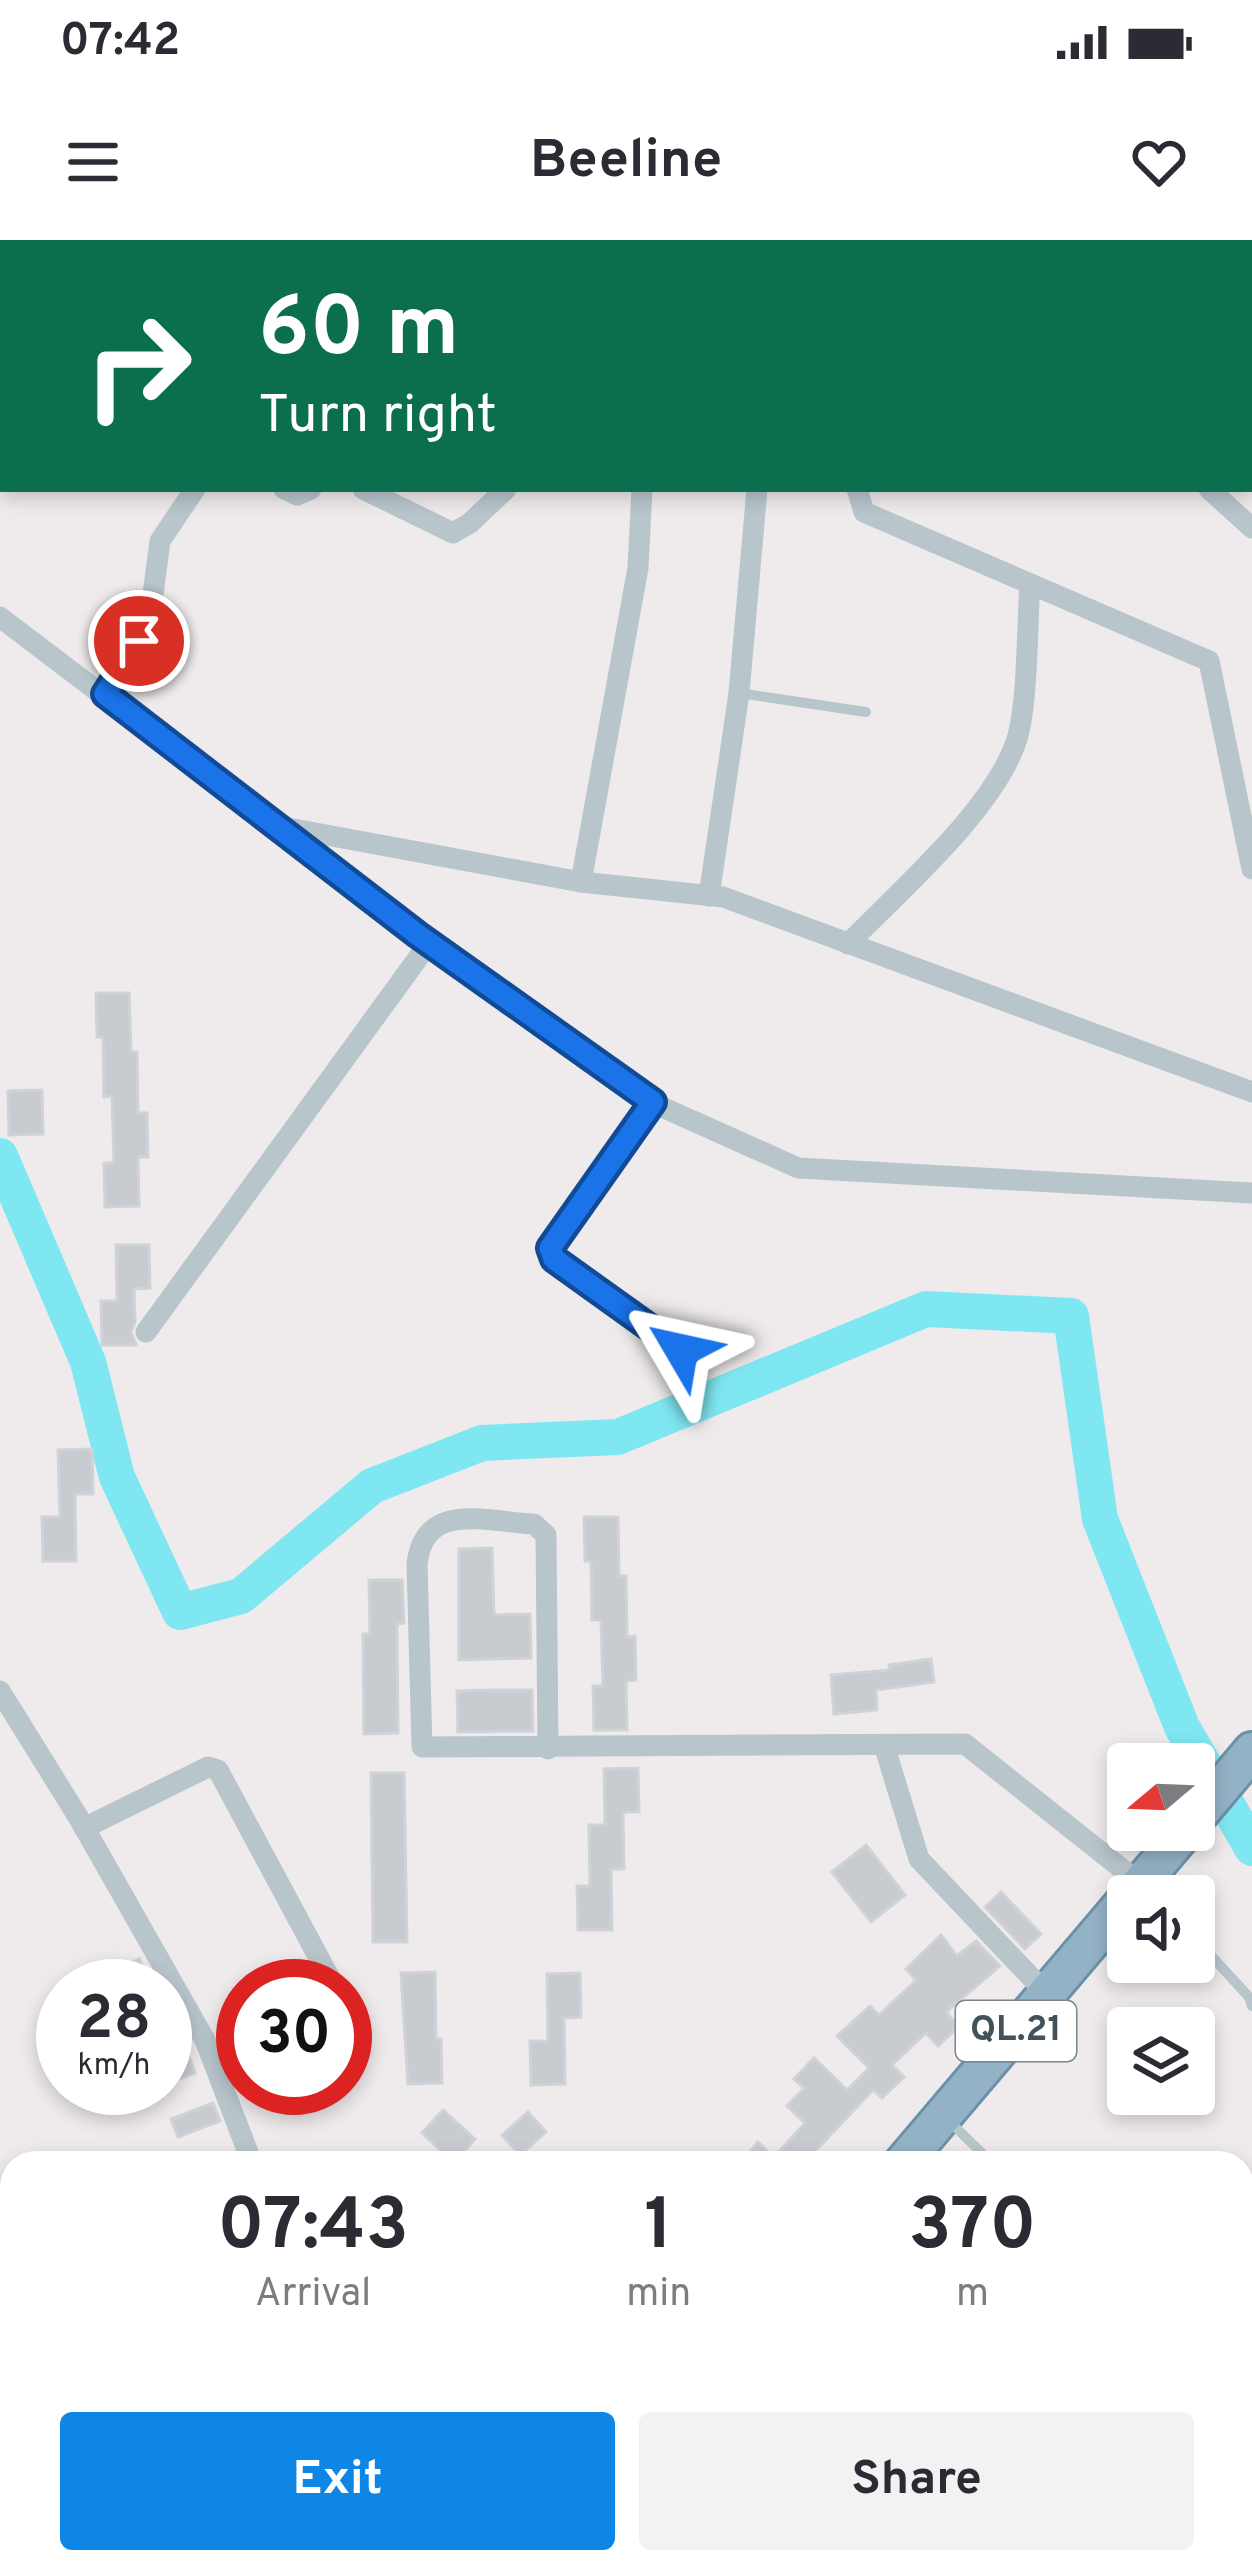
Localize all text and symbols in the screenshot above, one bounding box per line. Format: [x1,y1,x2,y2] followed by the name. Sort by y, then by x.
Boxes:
[60,14,180,71] text: 07:42
[530,128,722,197] text: Beeline
[60,129,126,195] icon: menu
[1126,129,1192,195] icon: heart
[258,279,459,385] text: 60 m
[60,288,216,444] icon: right
[258,383,497,452] text: Turn right
[88,590,190,692] pin
[106,608,172,674] icon: arrive
[618,1287,744,1413] position arrow
[1107,1743,1215,1851] north arrow
[1107,1743,1215,2115] map controls
[1107,1875,1215,1983] button: sound
[216,1959,372,2115] speed limit sign: 30
[77,1984,151,2060] text: 28
[956,2001,1076,2061] road number: QL.21
[1107,2007,1215,2115] button: layers
[78,2048,150,2085] text: km/h
[217,2183,409,2275] text: 07:43
[644,2183,673,2275] text: 1
[909,2183,1037,2275] text: 370
[255,2271,371,2320] text: Arrival
[626,2271,691,2320] text: min
[956,2271,989,2320] text: m
[60,2412,615,2550] button: Exit
[639,2412,1194,2550] button: Share

